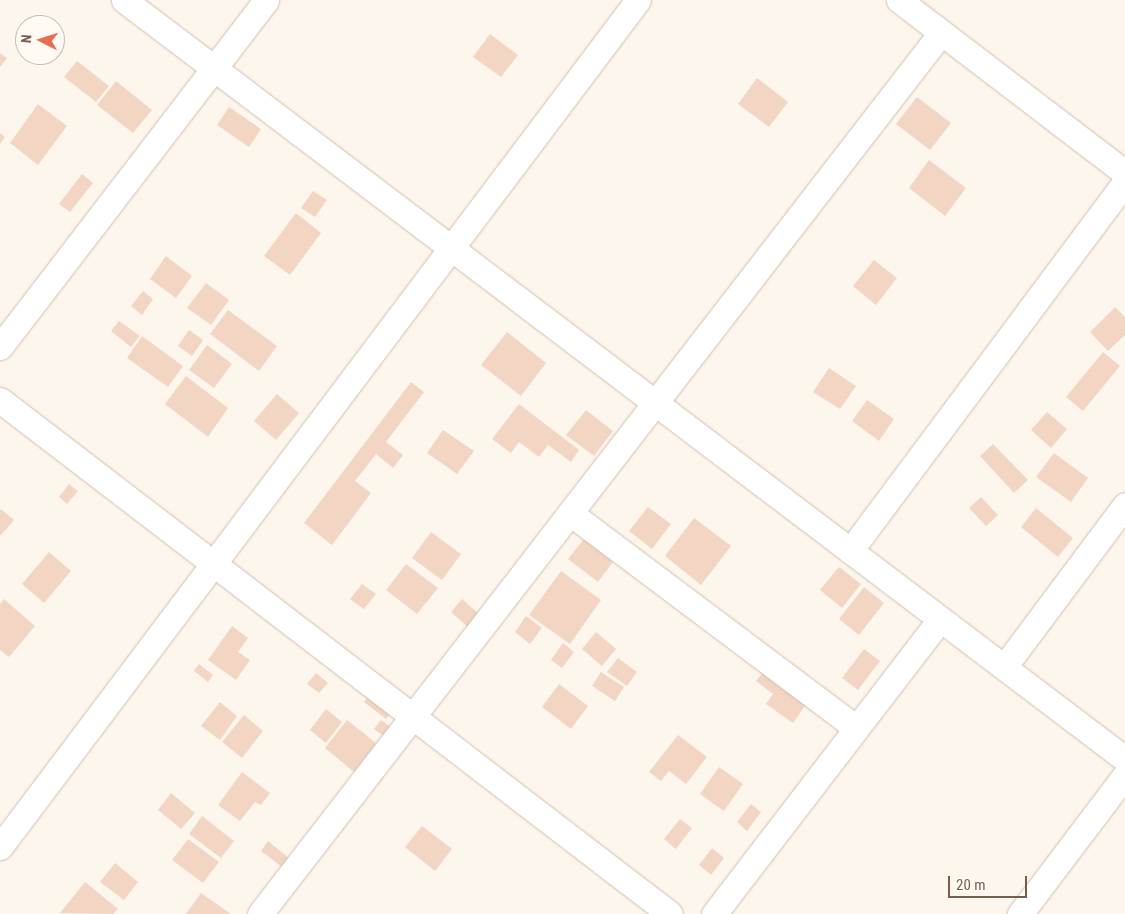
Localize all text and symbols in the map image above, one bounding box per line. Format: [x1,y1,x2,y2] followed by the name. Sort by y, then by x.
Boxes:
[15,15,65,65] north arrow
[18,34,34,44] text: N
[950,866,1029,898] scale bar
[956,876,986,894] text: 20 m

